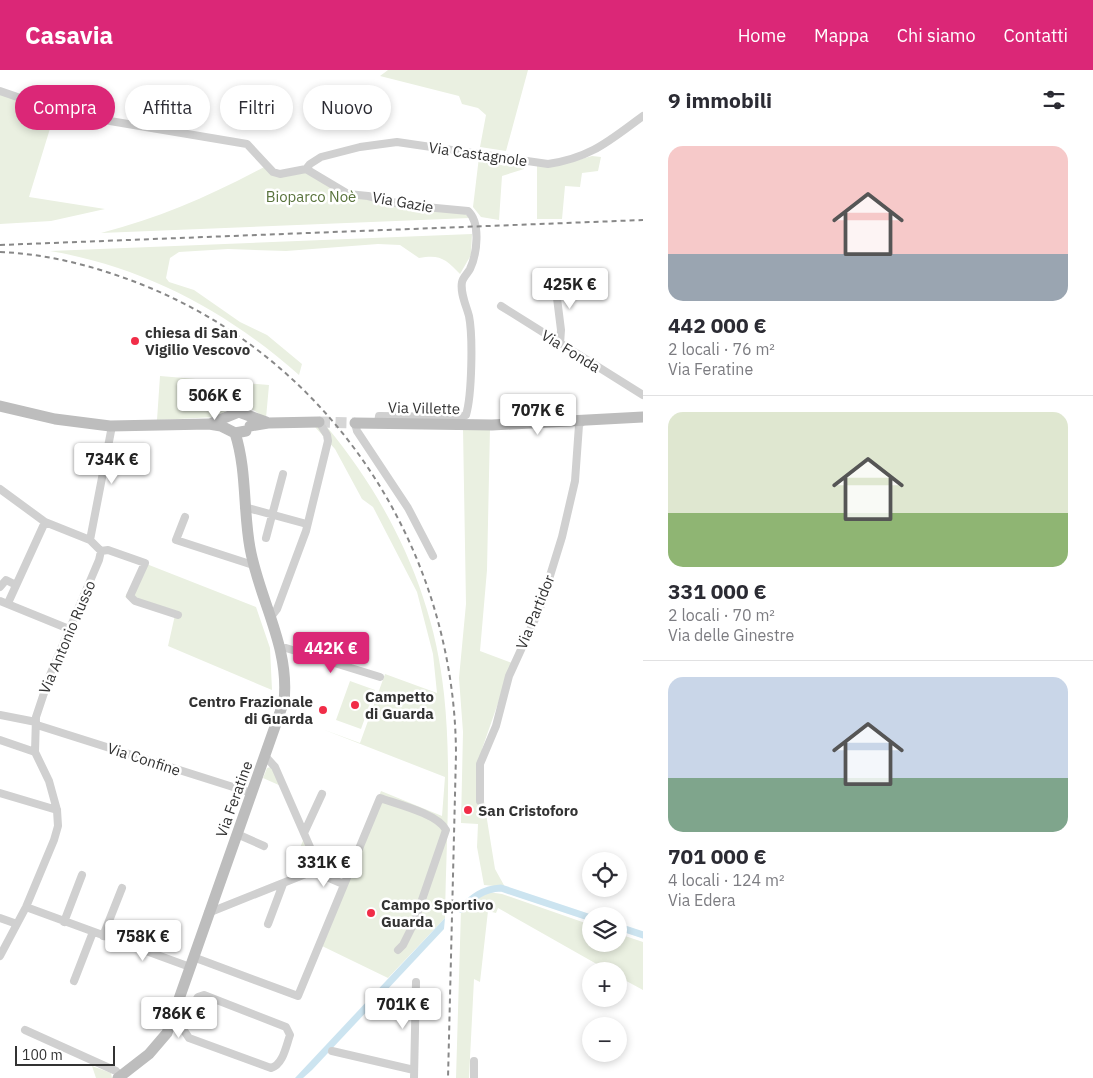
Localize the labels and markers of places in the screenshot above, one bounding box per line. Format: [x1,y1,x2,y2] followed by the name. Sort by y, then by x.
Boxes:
[529,268,611,310] pin: 425K €
[145,323,250,359] place label: chiesa di San Vigilio Vescovo
[129,335,141,347] marker: chiesa di San Vigilio Vescovo
[174,378,256,421] pin: 506K €
[497,394,579,436] pin: 707K €
[71,442,153,485] pin: 734K €
[290,632,372,674] pin: 442K €
[365,687,434,723] place label: Campetto di Guarda
[188,692,313,728] place label: Centro Frazionale di Guarda
[349,699,361,711] marker: Campetto di Guarda
[317,704,329,716] marker: Centro Frazionale di Guarda
[478,801,578,820] place label: San Cristoforo
[462,804,474,816] marker: San Cristoforo
[283,846,365,888] pin: 331K €
[381,895,493,931] place label: Campo Sportivo Guarda
[365,907,377,919] marker: Campo Sportivo Guarda
[102,920,184,962] pin: 758K €
[362,988,444,1030] pin: 701K €
[138,996,220,1039] pin: 786K €

